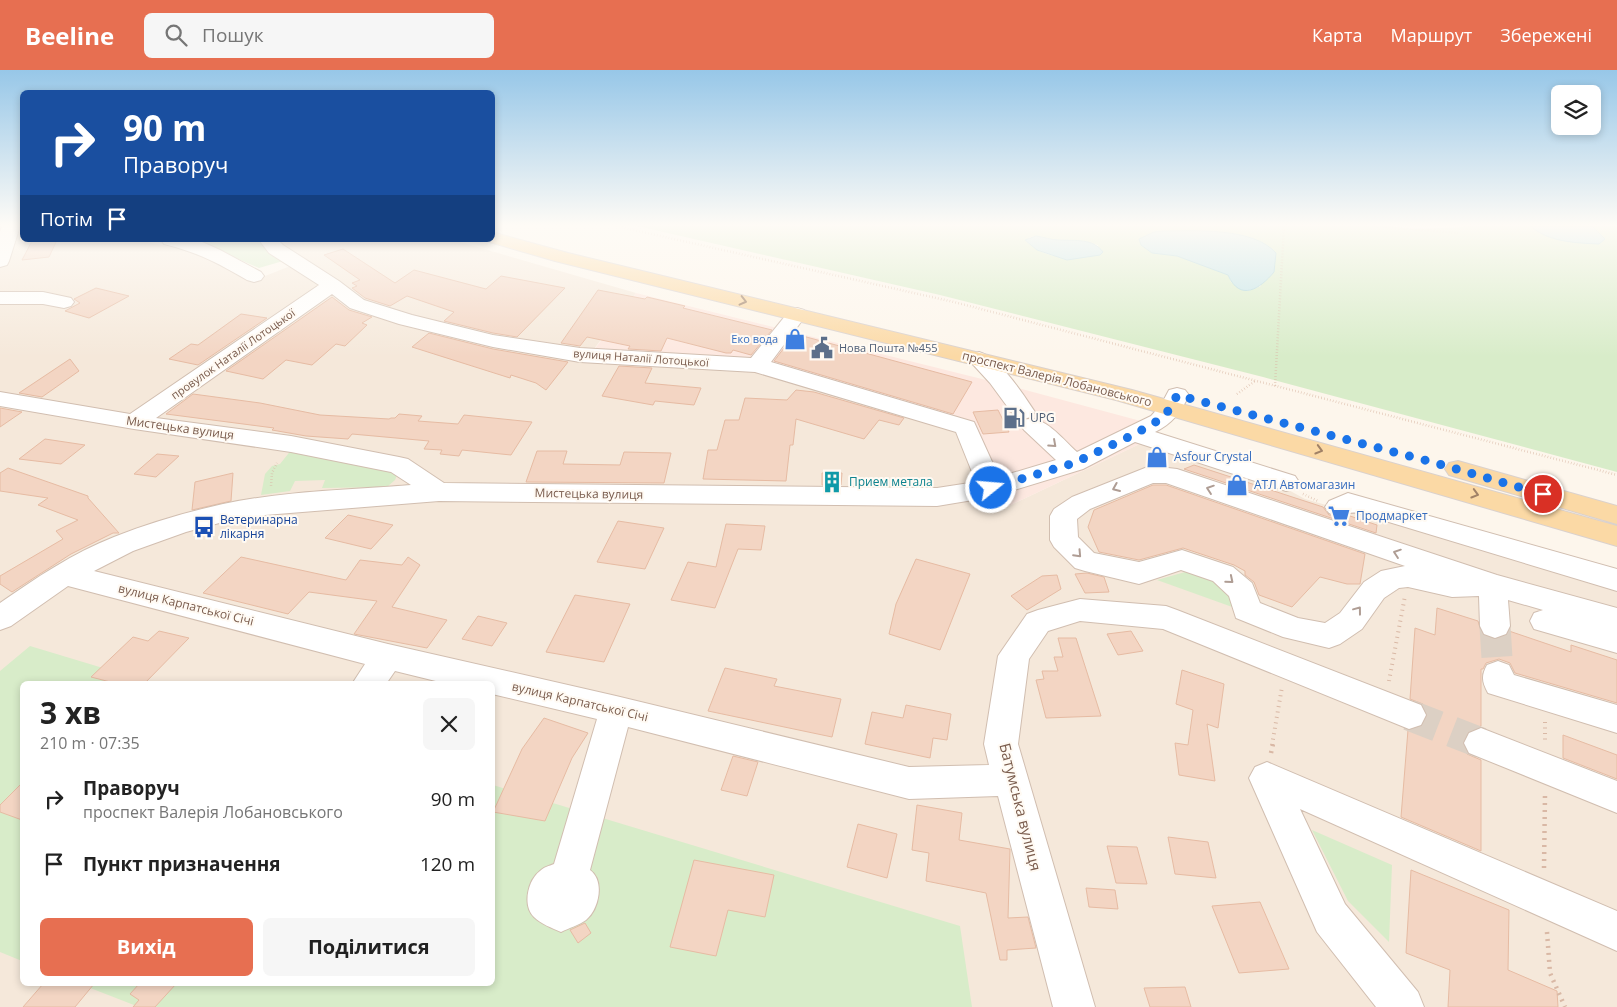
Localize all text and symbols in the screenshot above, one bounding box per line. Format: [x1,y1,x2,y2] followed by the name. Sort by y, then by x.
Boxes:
[144,13,494,58] search box
[25,19,114,52] text: Beeline
[162,21,190,49] icon: search
[202,22,264,48] text: Пошук
[1312,23,1363,47] text: Карта
[1391,23,1472,47] text: Маршрут
[1500,23,1592,47] text: Збережені
[1551,85,1601,135] map controls
[1551,85,1601,135] button: layers
[123,104,206,151] text: 90 m
[40,110,105,175] icon: right
[123,149,228,179] text: Праворуч
[103,205,131,233] icon: arrive
[40,206,93,232] text: Потім
[739,295,748,306] one-way arrow
[168,305,298,402] street label: провулок Наталії Лотоцької
[782,326,808,352] shop icon: Еко вода
[731,331,778,346] place label: Еко вода
[809,335,835,361] public building icon: Нова Пошта №455
[839,340,938,355] place label: Нова Пошта №455
[573,345,709,370] street label: вулиця Наталії Лотоцької
[961,347,1154,410] street label: проспект Валерія Лобановського
[1001,405,1027,431] fuel station icon: UPG
[1030,409,1055,426] place label: UPG
[125,412,235,443] street label: Мистецька вулиця
[1048,438,1057,447] one-way arrow
[1144,444,1170,470] shop icon: Asfour Crystal
[1314,444,1323,454] one-way arrow
[1174,448,1252,465] place label: Asfour Crystal
[964,461,1016,513] position arrow
[819,469,845,495] building icon: Прием метала
[1224,472,1250,498] shop icon: АТЛ Автомагазин
[849,473,933,490] place label: Прием метала
[1522,473,1564,515] pin
[1254,476,1355,493] place label: АТЛ Автомагазин
[1529,480,1557,508] icon: arrive
[1112,483,1120,493] one-way arrow
[535,484,643,503] street label: Мистецька вулиця
[1206,485,1214,495] one-way arrow
[1471,489,1479,499] one-way arrow
[1326,503,1352,529] supermarket icon: Продмаркет
[1356,507,1428,524] place label: Продмаркет
[220,511,298,542] place label: Ветеринарна лікарня
[191,514,217,540] bus stop icon: Ветеринарна лікарня
[1072,548,1081,557] one-way arrow
[1393,549,1401,559] one-way arrow
[1224,574,1233,583] one-way arrow
[117,579,256,630] street label: вулиця Карпатської Січі
[1353,607,1362,616] one-way arrow
[510,678,650,725] street label: вулиця Карпатської Січі
[40,692,101,733] text: 3 хв
[423,698,475,750] button: close
[40,732,140,754] text: 210 m · 07:35
[995,741,1047,873] street label: Батумська вулиця
[83,775,180,801] text: Праворуч
[40,785,68,813] icon: right
[431,786,475,812] text: 90 m
[83,801,343,823] text: проспект Валерія Лобановського
[40,850,68,878] icon: arrive
[83,851,281,877] text: Пункт призначення
[420,851,475,877] text: 120 m
[40,918,253,976] button: Вихід
[263,918,475,976] button: Поділитися

